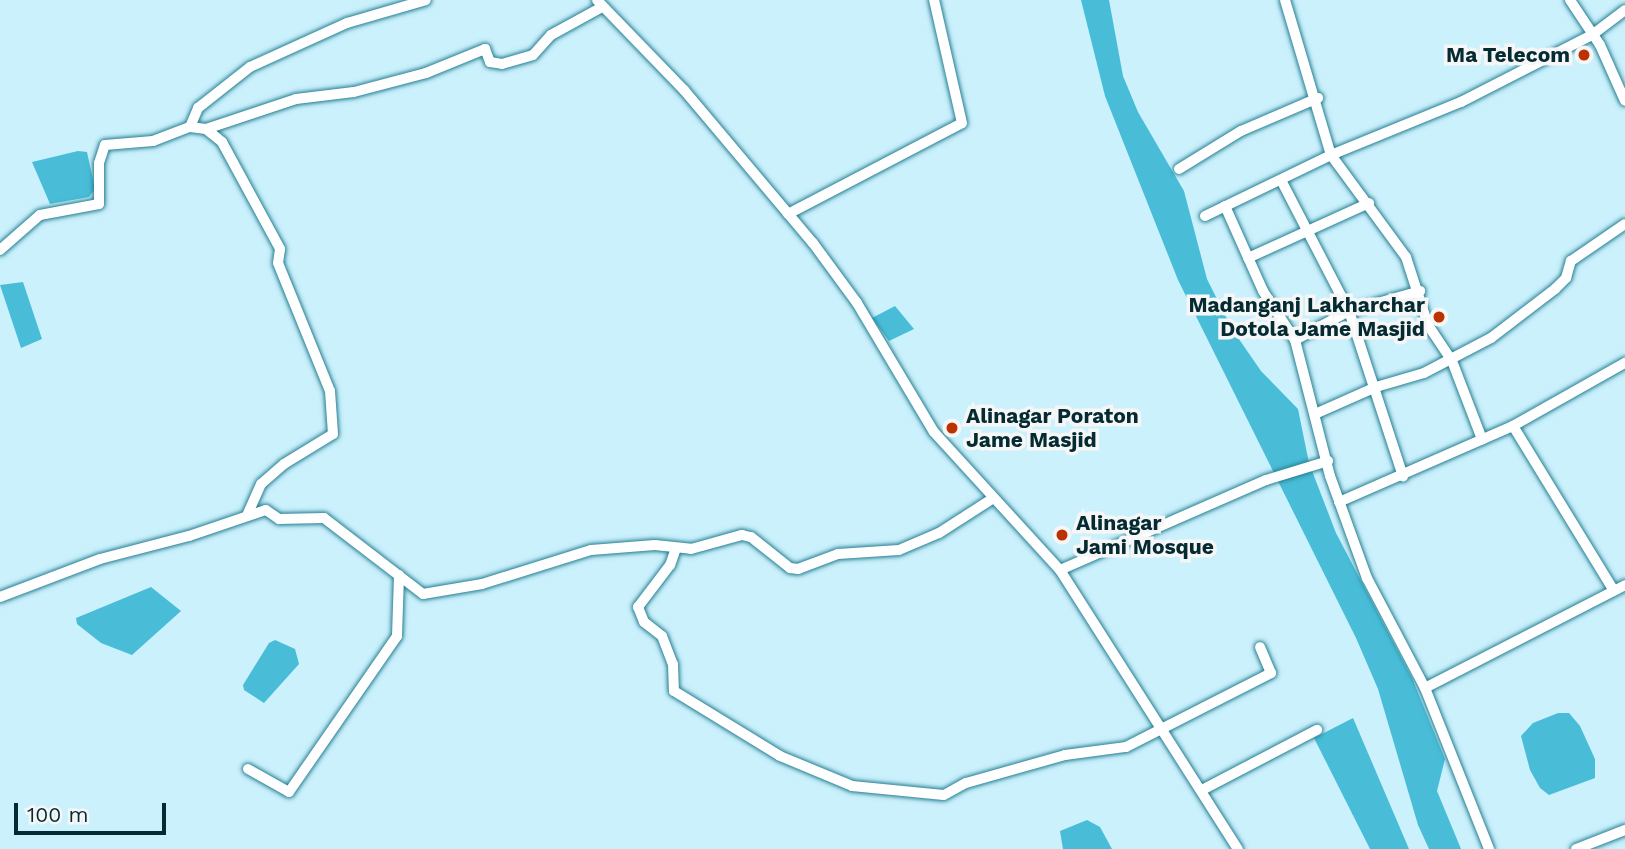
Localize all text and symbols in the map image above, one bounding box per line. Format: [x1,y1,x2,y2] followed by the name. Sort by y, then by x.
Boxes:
[1446,42,1570,68] place label: Ma Telecom
[1576,47,1592,63] marker: Ma Telecom
[1188,292,1425,342] place label: Madanganj Lakharchar Dotola Jame Masjid
[1431,309,1447,325] marker: Madanganj Lakharchar Dotola Jame Masjid
[966,403,1139,453] place label: Alinagar Poraton Jame Masjid
[944,420,960,436] marker: Alinagar Poraton Jame Masjid
[1076,510,1214,560] place label: Alinagar Jami Mosque
[1054,527,1070,543] marker: Alinagar Jami Mosque
[18,790,170,834] scale bar
[27,802,89,827] text: 100 m

